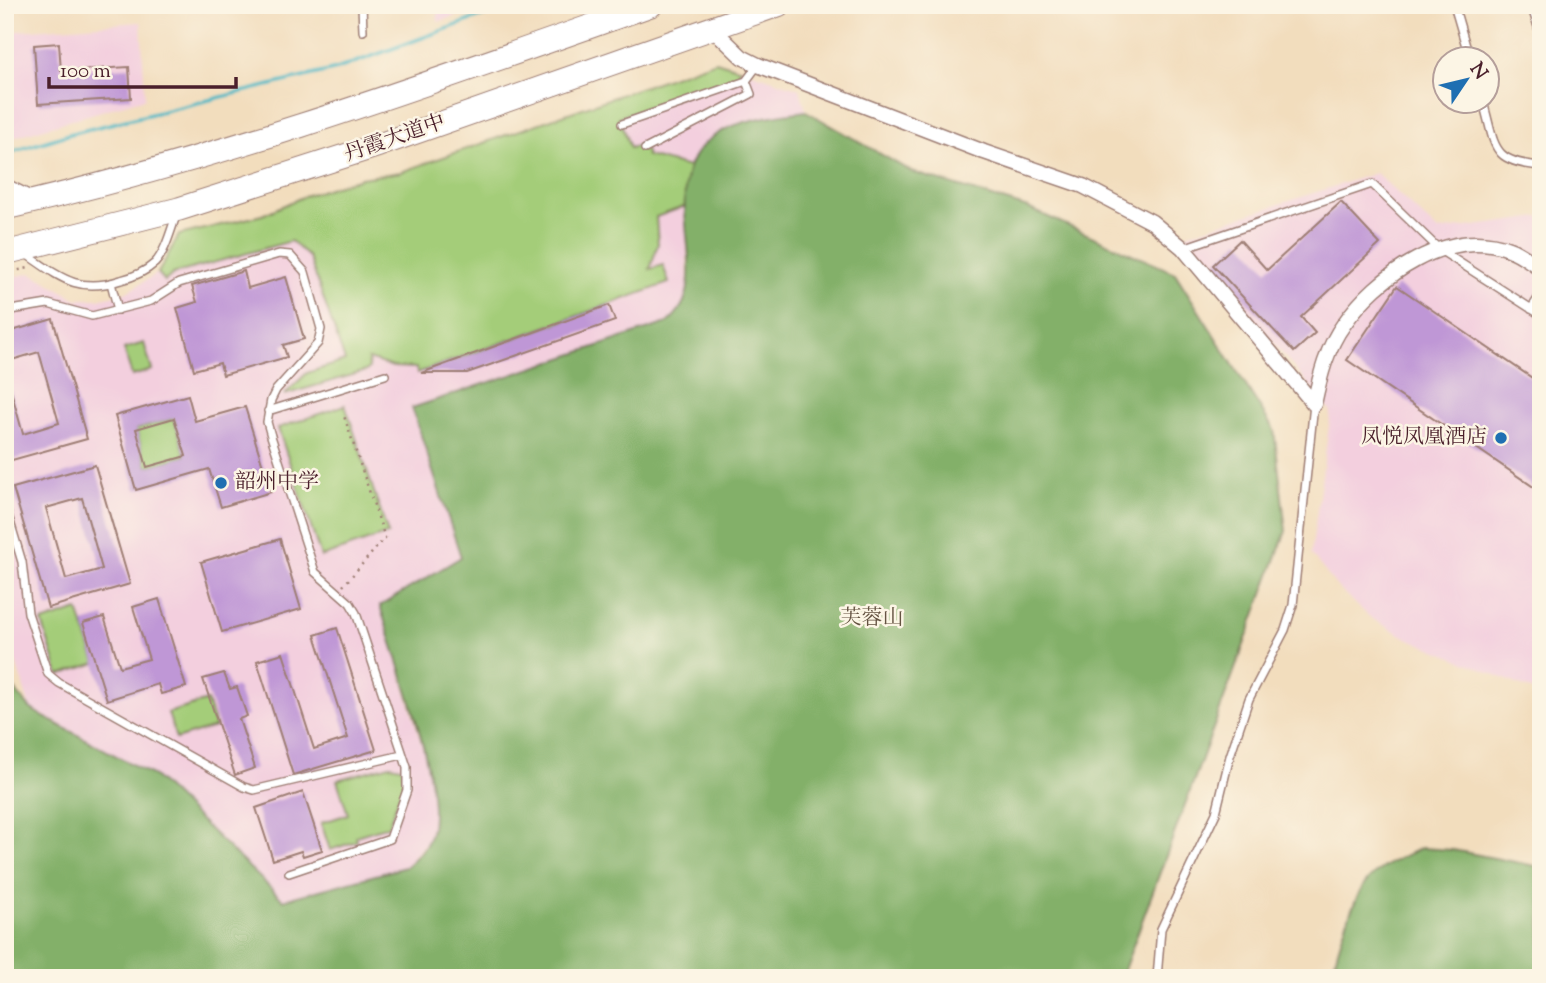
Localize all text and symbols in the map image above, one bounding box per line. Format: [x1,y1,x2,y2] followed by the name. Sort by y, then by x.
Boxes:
[49,46,236,90] scale bar
[1430,46,1500,116] north arrow
[60,57,111,87] text: 100 m
[1462,58,1493,86] text: N
[340,108,450,170] street label: 丹霞大道中
[1361,423,1487,453] place label: 凤悦凤凰酒店
[1493,430,1509,446] marker: 凤悦凤凰酒店
[235,468,319,498] place label: 韶州中学
[213,475,229,491] marker: 韶州中学
[841,604,904,634] park label: 芙蓉山

